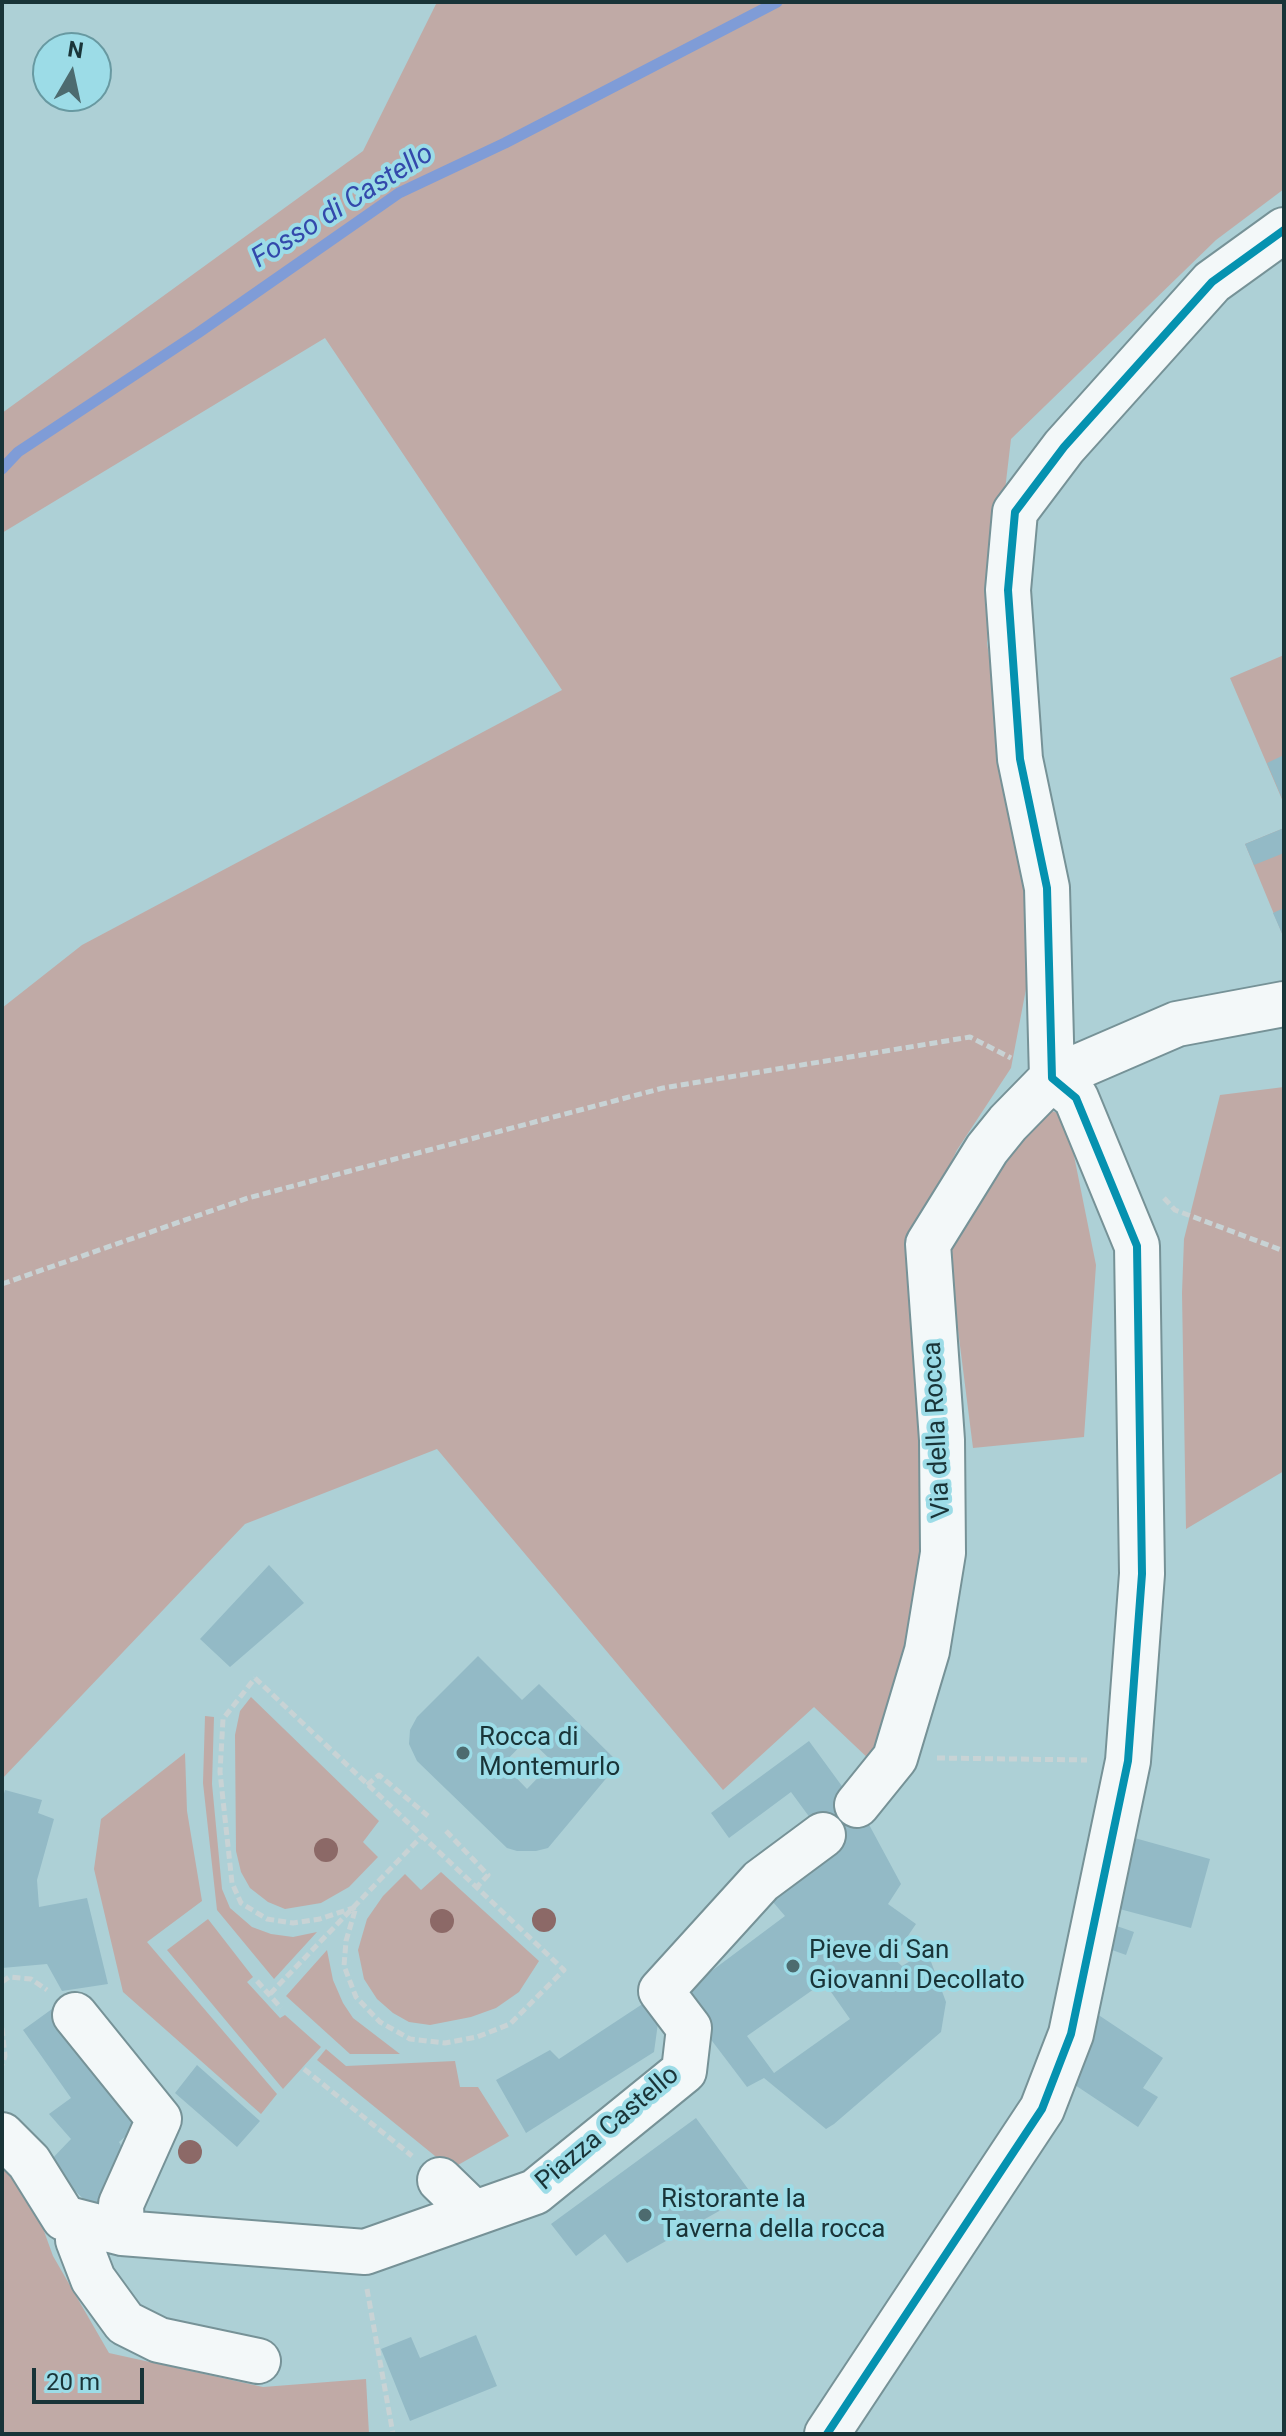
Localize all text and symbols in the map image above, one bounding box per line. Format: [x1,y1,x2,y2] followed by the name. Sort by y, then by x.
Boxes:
[32,32,112,112] north arrow
[66,36,85,63] text: N
[246,138,440,276] water label: Fosso di Castello
[918,1341,958,1519] street label: Via della Rocca
[479,1722,620,1784] place label: Rocca di Montemurlo
[454,1744,472,1762] marker: Rocca di Montemurlo
[809,1935,1025,1996] place label: Pieve di San Giovanni Decollato
[784,1957,802,1975] marker: Pieve di San Giovanni Decollato
[530,2060,686,2198] street label: Piazza Castello
[661,2184,885,2246] place label: Ristorante la Taverna della rocca
[636,2206,654,2224] marker: Ristorante la Taverna della rocca
[36,2352,148,2402] scale bar
[46,2368,100,2396] text: 20 m

